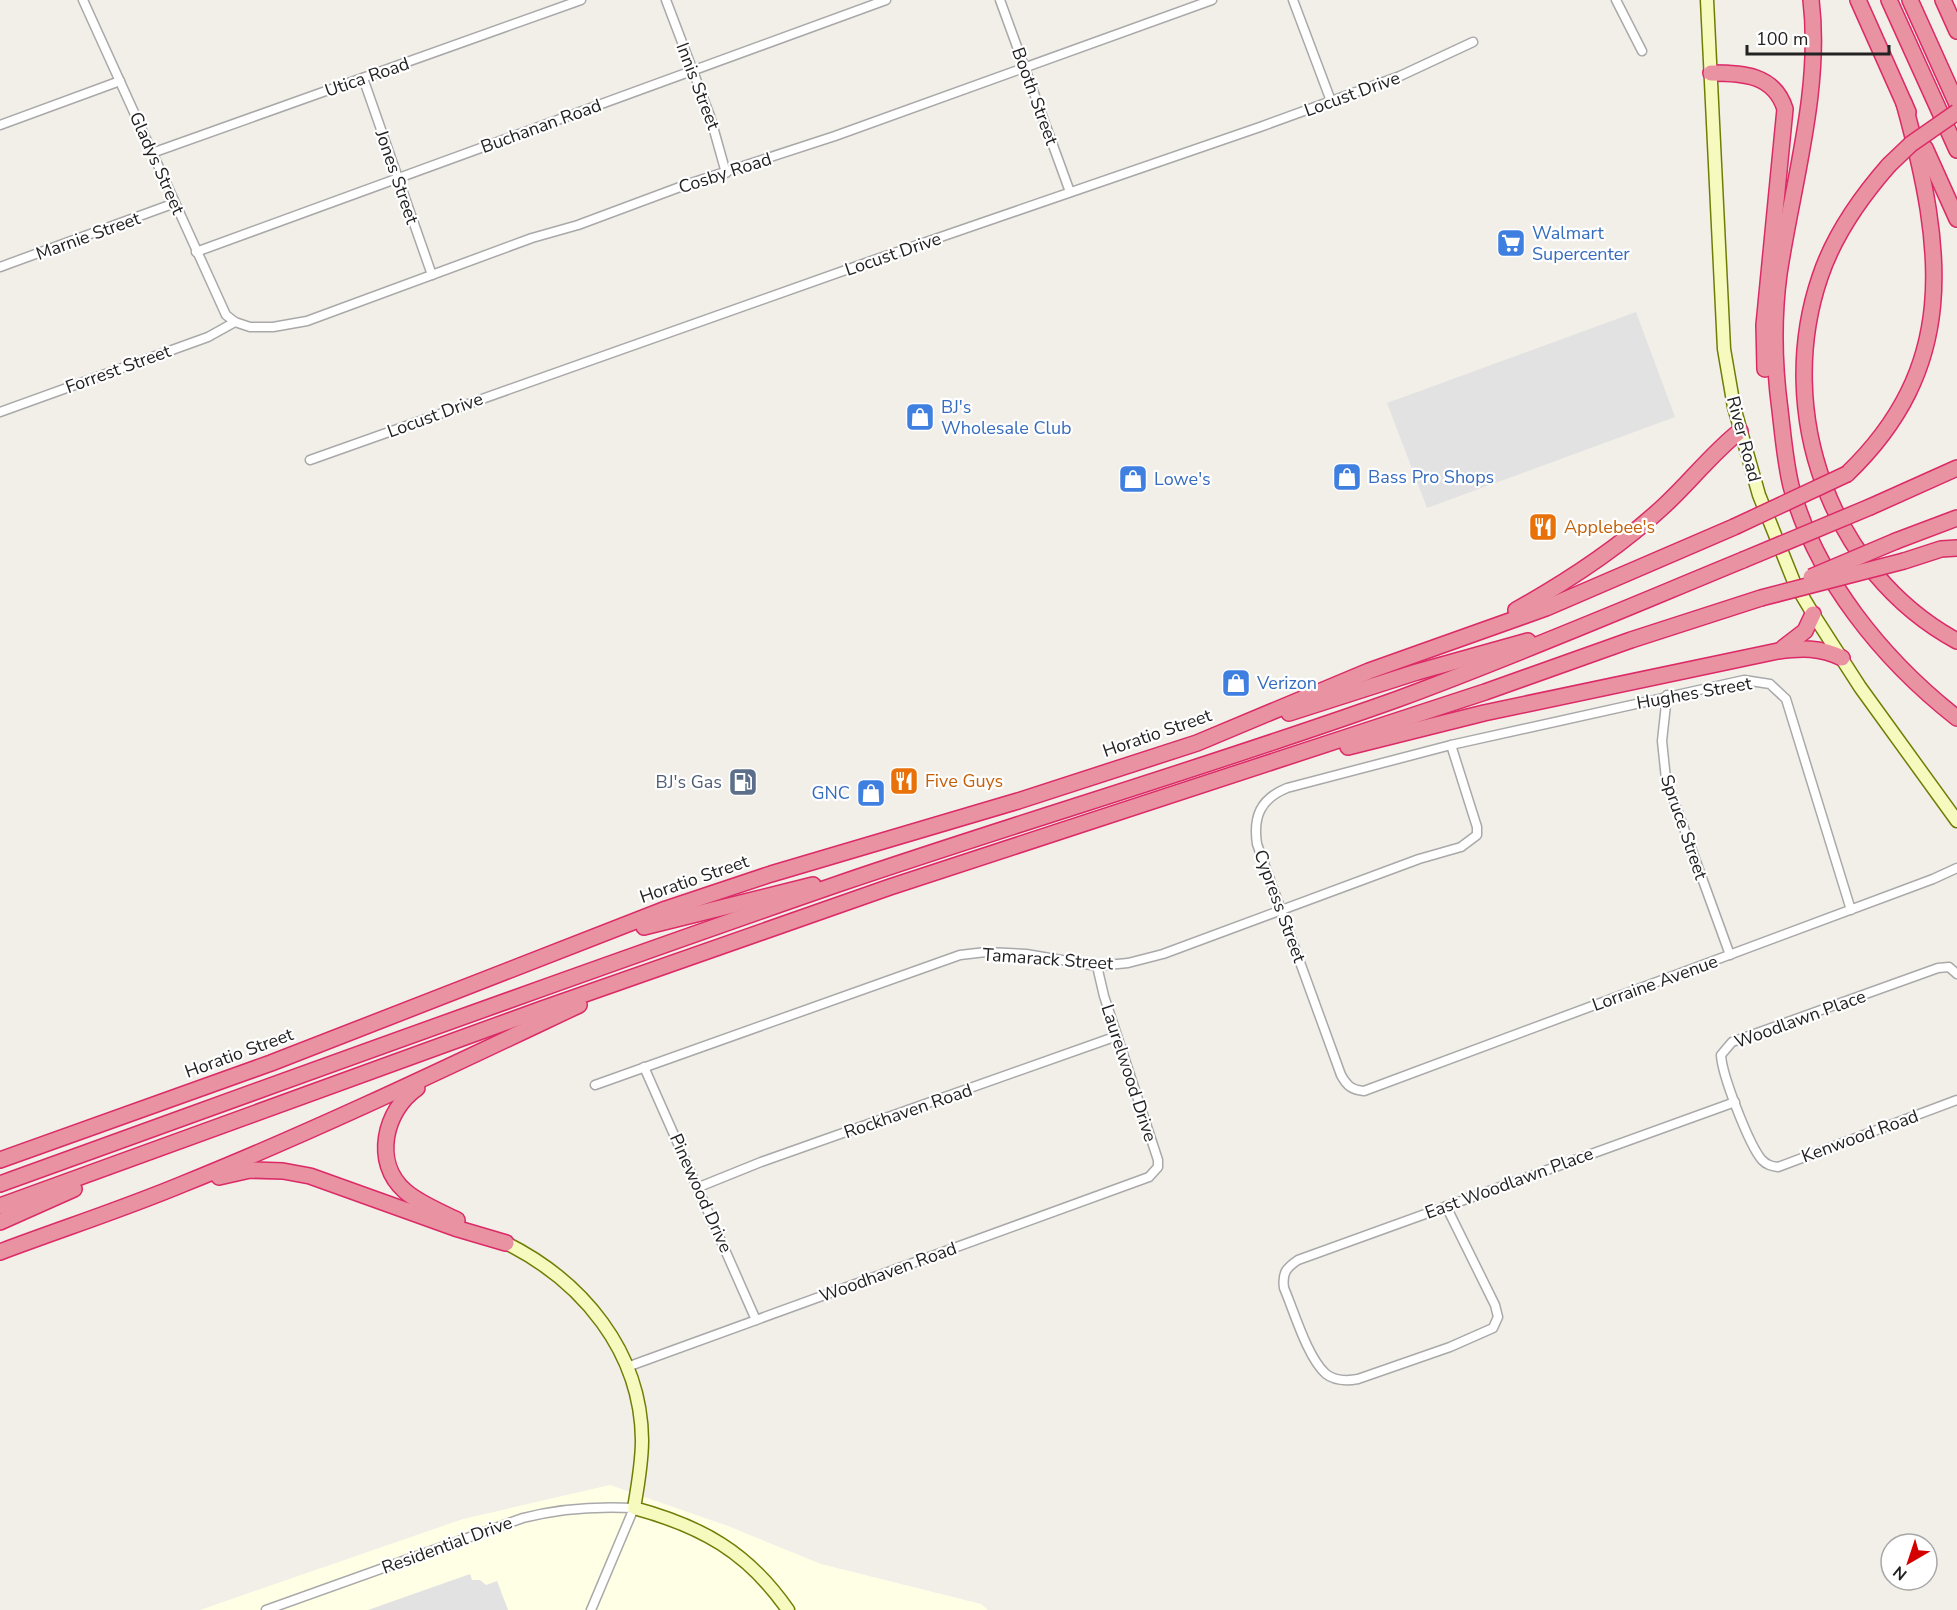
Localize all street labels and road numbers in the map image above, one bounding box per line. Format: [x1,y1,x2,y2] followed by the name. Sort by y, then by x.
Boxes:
[670,39,726,134] street label: Innis Street
[1006,44,1064,149] street label: Booth Street
[322,51,412,103] street label: Utica Road
[1301,66,1403,122] street label: Locust Drive
[477,93,605,159] street label: Buchanan Road
[124,108,191,219] street label: Gladys Street
[369,126,425,228] street label: Jones Street
[676,147,774,199] street label: Cosby Road
[33,206,144,266] street label: Marnie Street
[842,226,944,282] street label: Locust Drive
[62,339,175,399] street label: Forrest Street
[384,387,486,443] street label: Locust Drive
[1721,393,1767,485] street label: River Road
[1635,671,1754,715] street label: Hughes Street
[1099,703,1215,763] street label: Horatio Street
[1655,771,1713,883] street label: Spruce Street
[1248,846,1312,966] street label: Cypress Street
[636,849,752,909] street label: Horatio Street
[982,942,1115,976] street label: Tamarack Street
[1589,949,1721,1017] street label: Lorraine Avenue
[1731,984,1869,1054] street label: Woodlawn Place
[1095,1001,1163,1145] street label: Laurelwood Drive
[181,1022,297,1084] street label: Horatio Street
[841,1078,975,1144] street label: Rockhaven Road
[1798,1104,1922,1168] street label: Kenwood Road
[664,1130,738,1256] street label: Pinewood Drive
[1422,1141,1596,1225] street label: East Woodlawn Place
[816,1236,960,1308] street label: Woodhaven Road
[378,1510,516,1580] street label: Residential Drive

